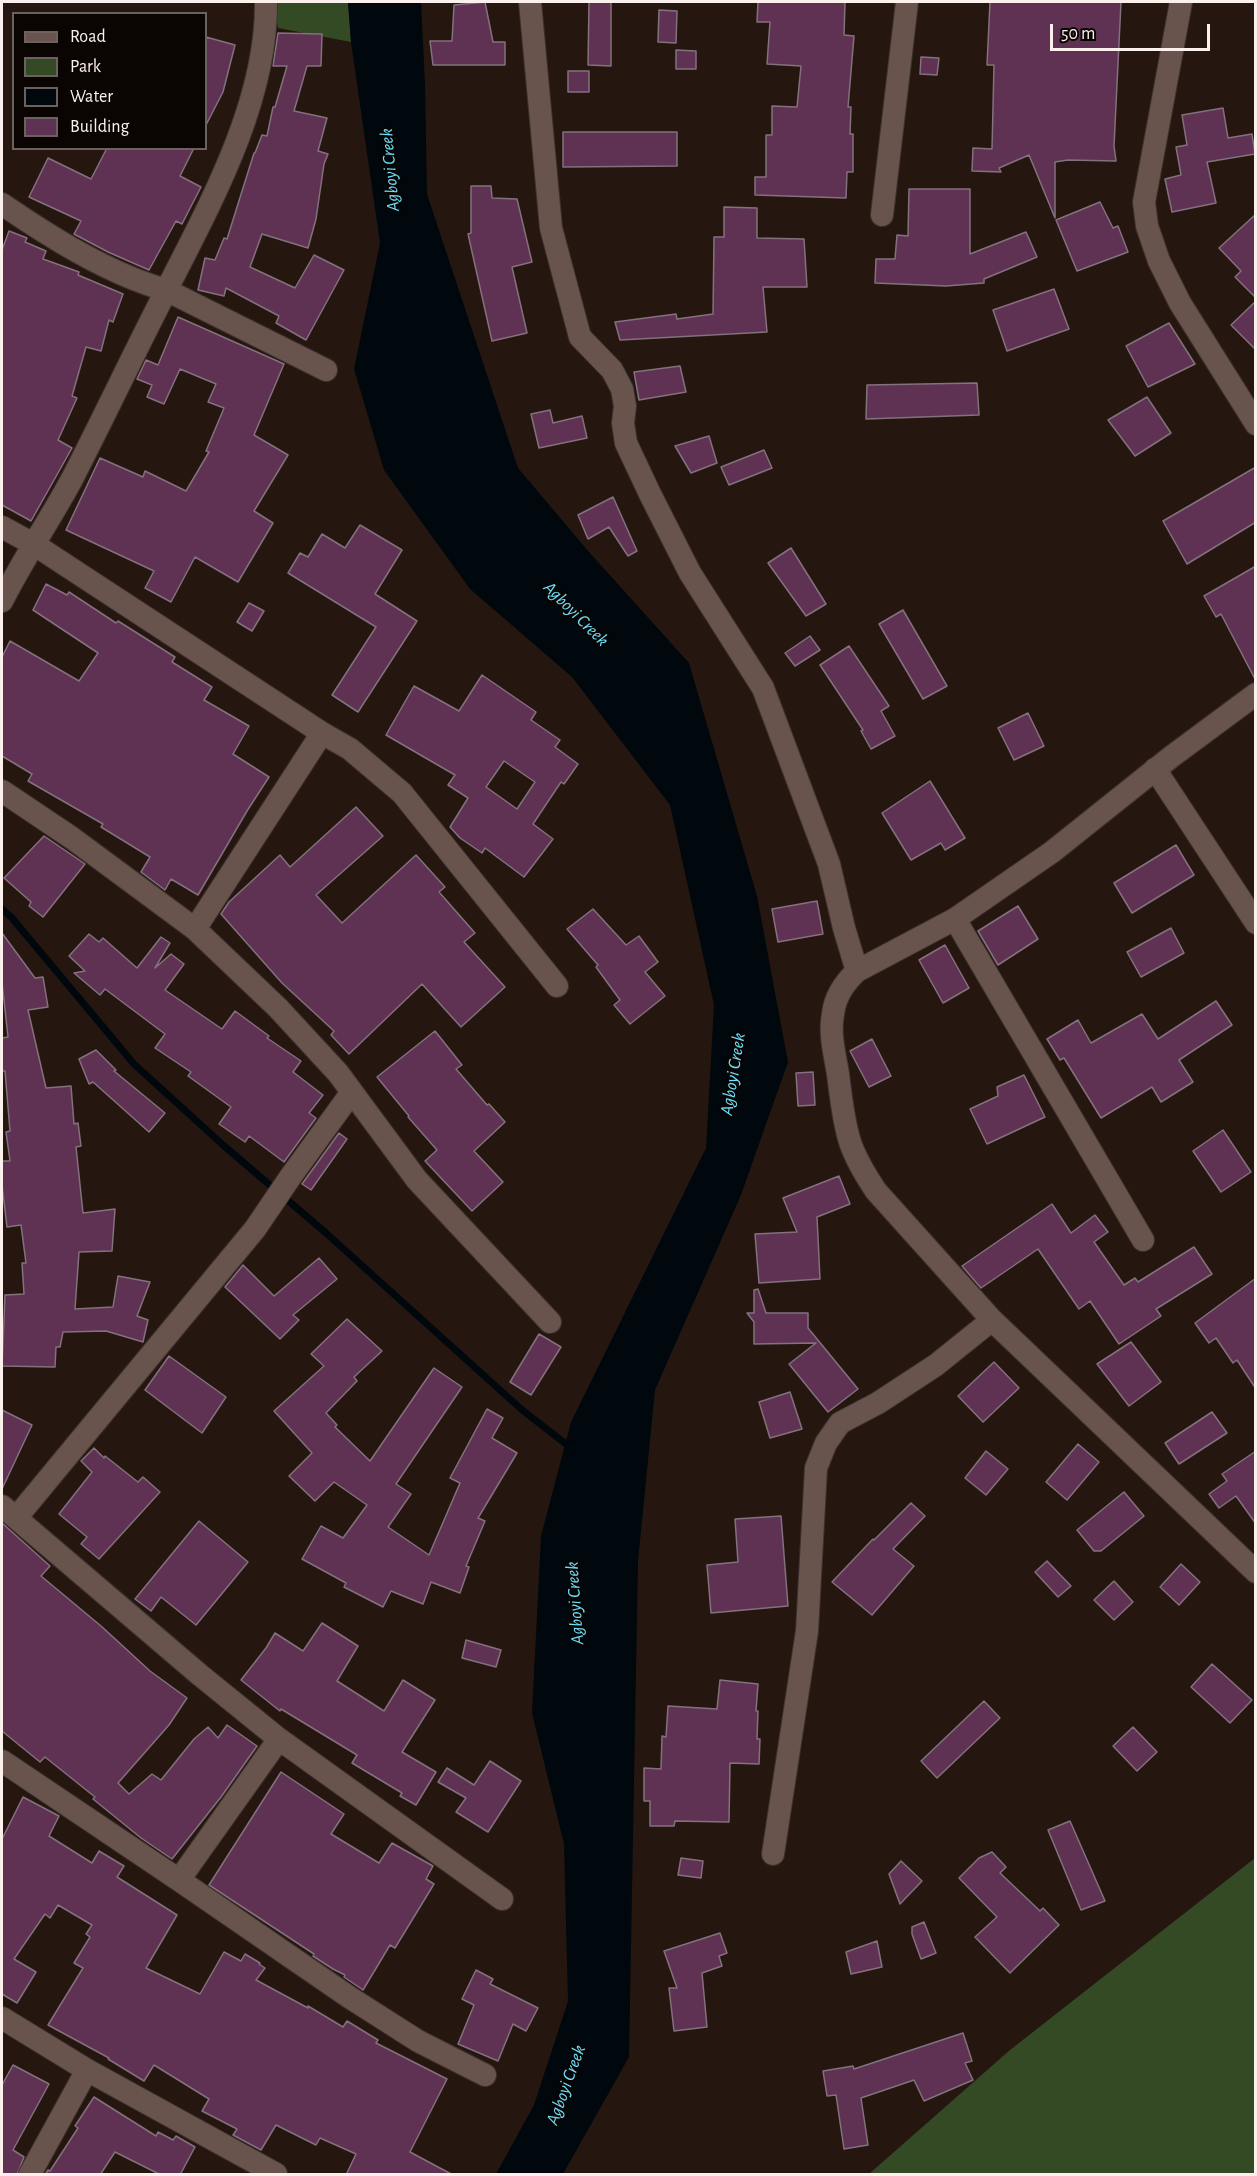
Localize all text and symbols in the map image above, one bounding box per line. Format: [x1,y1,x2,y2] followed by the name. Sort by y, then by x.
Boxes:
[12,12,207,150] legend
[1053,12,1214,50] scale bar
[1061,25,1095,43] text: 50 m
[70,28,106,46] text: Road
[70,58,101,76] text: Park
[70,88,113,106] text: Water
[70,118,129,136] text: Building
[376,128,404,212] water label: Agboyi Creek
[539,577,613,651] water label: Agboyi Creek
[716,1031,750,1117] water label: Agboyi Creek
[561,1561,589,1645] water label: Agboyi Creek
[542,2042,590,2128] water label: Agboyi Creek

